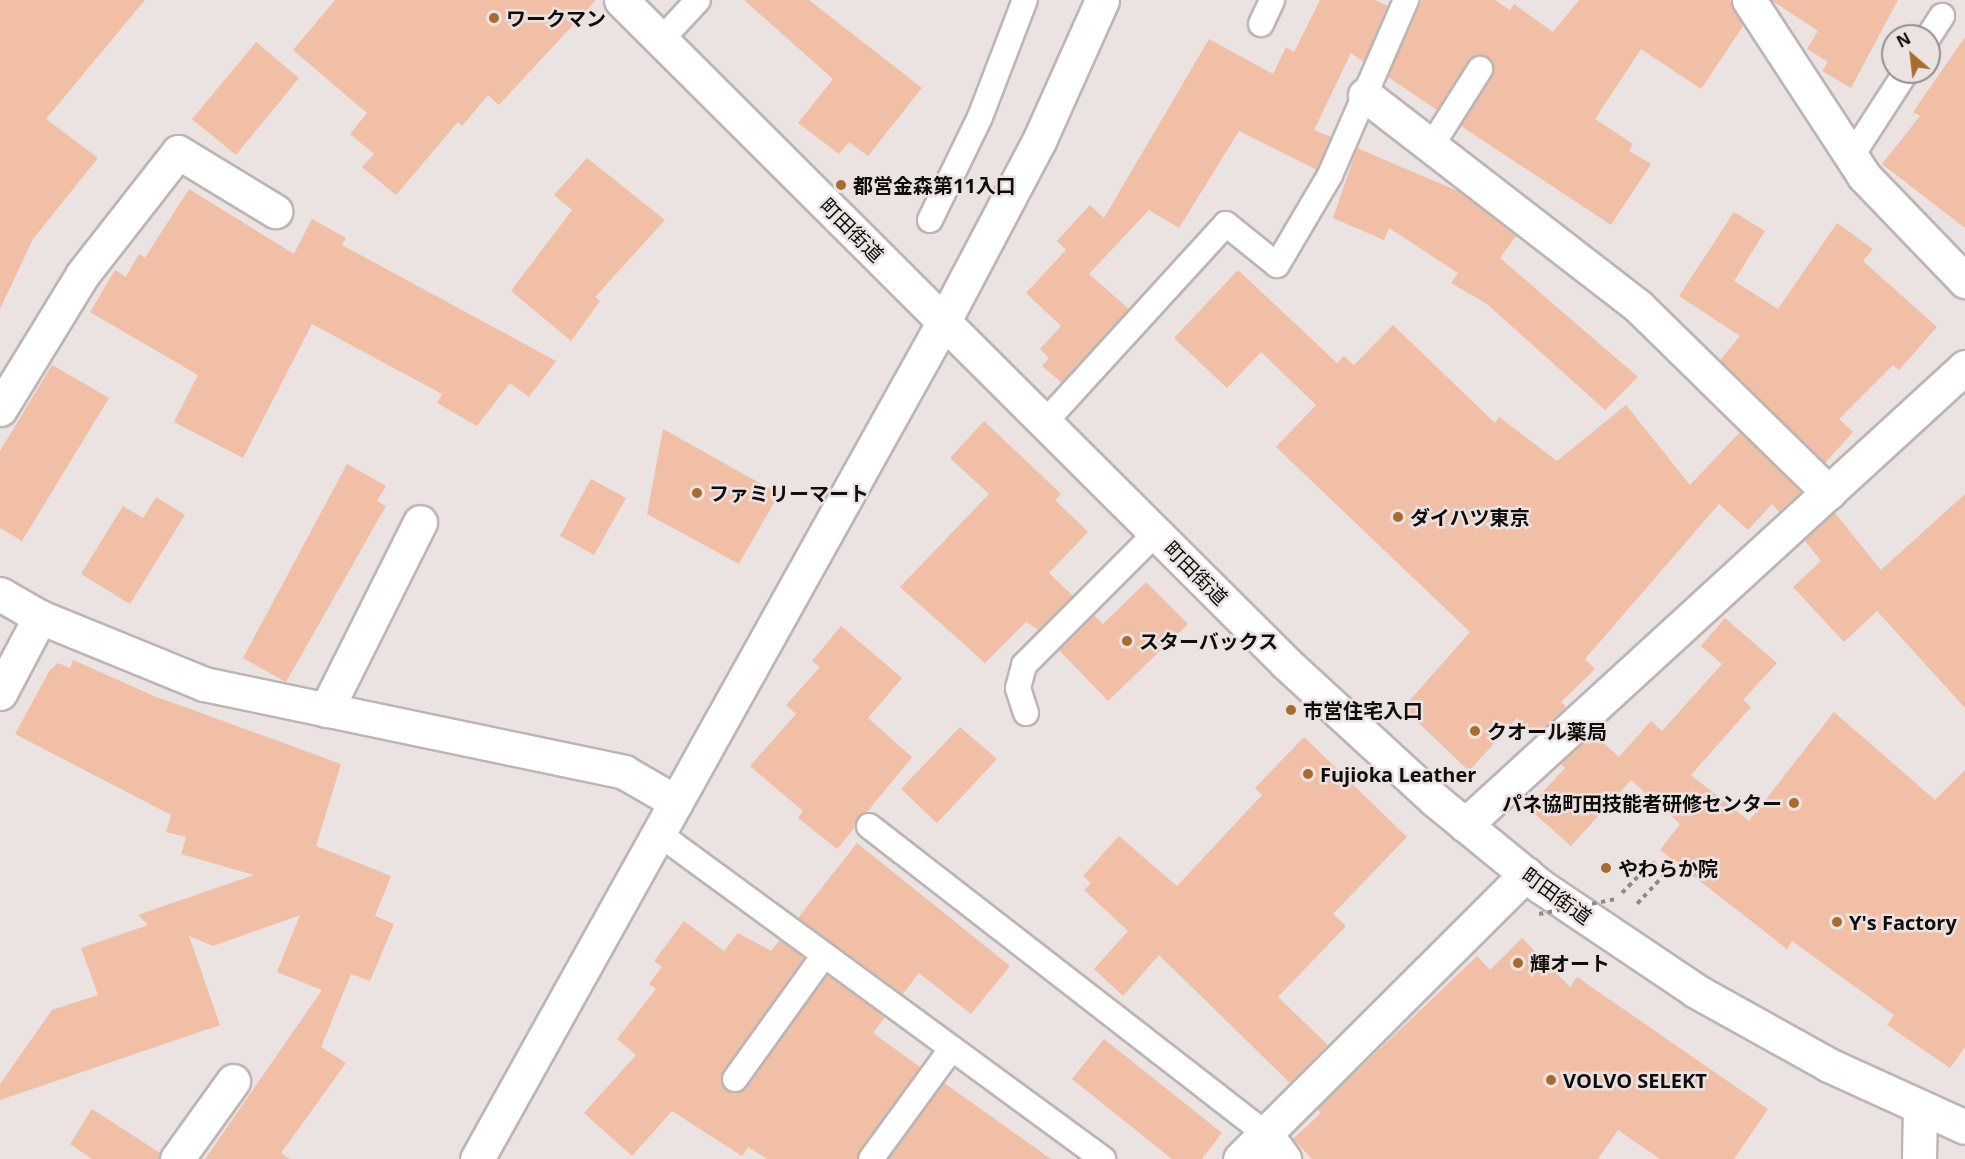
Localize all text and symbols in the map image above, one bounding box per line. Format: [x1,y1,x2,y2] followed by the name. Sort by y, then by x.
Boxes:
[506,6,606,30] place label: ワークマン
[487,11,501,25] marker: ワークマン
[1881,24,1941,84] north arrow
[1893,27,1914,53] text: N
[853,173,1016,197] place label: 都営金森第11入口
[834,178,848,192] marker: 都営金森第11入口
[815,193,889,267] street label: 町田街道
[709,481,869,505] place label: ファミリーマート
[690,486,704,500] marker: ファミリーマート
[1410,505,1530,529] place label: ダイハツ東京
[1391,510,1405,524] marker: ダイハツ東京
[1159,536,1233,610] street label: 町田街道
[1139,629,1279,653] place label: スターバックス
[1120,634,1134,648] marker: スターバックス
[1303,698,1423,722] place label: 市営住宅入口
[1284,703,1298,717] marker: 市営住宅入口
[1487,719,1607,743] place label: クオール薬局
[1468,724,1482,738] marker: クオール薬局
[1320,762,1476,786] place label: Fujioka Leather
[1301,767,1315,781] marker: Fujioka Leather
[1502,791,1782,815] place label: パネ協町田技能者研修センター
[1787,796,1801,810] marker: パネ協町田技能者研修センター
[1618,856,1718,880] place label: やわらか院
[1599,861,1613,875] marker: やわらか院
[1518,863,1596,929] street label: 町田街道
[1849,910,1957,934] place label: Y's Factory
[1830,915,1844,929] marker: Y's Factory
[1530,951,1610,975] place label: 輝オート
[1511,956,1525,970] marker: 輝オート
[1563,1068,1707,1092] place label: VOLVO SELEKT
[1544,1073,1558,1087] marker: VOLVO SELEKT

